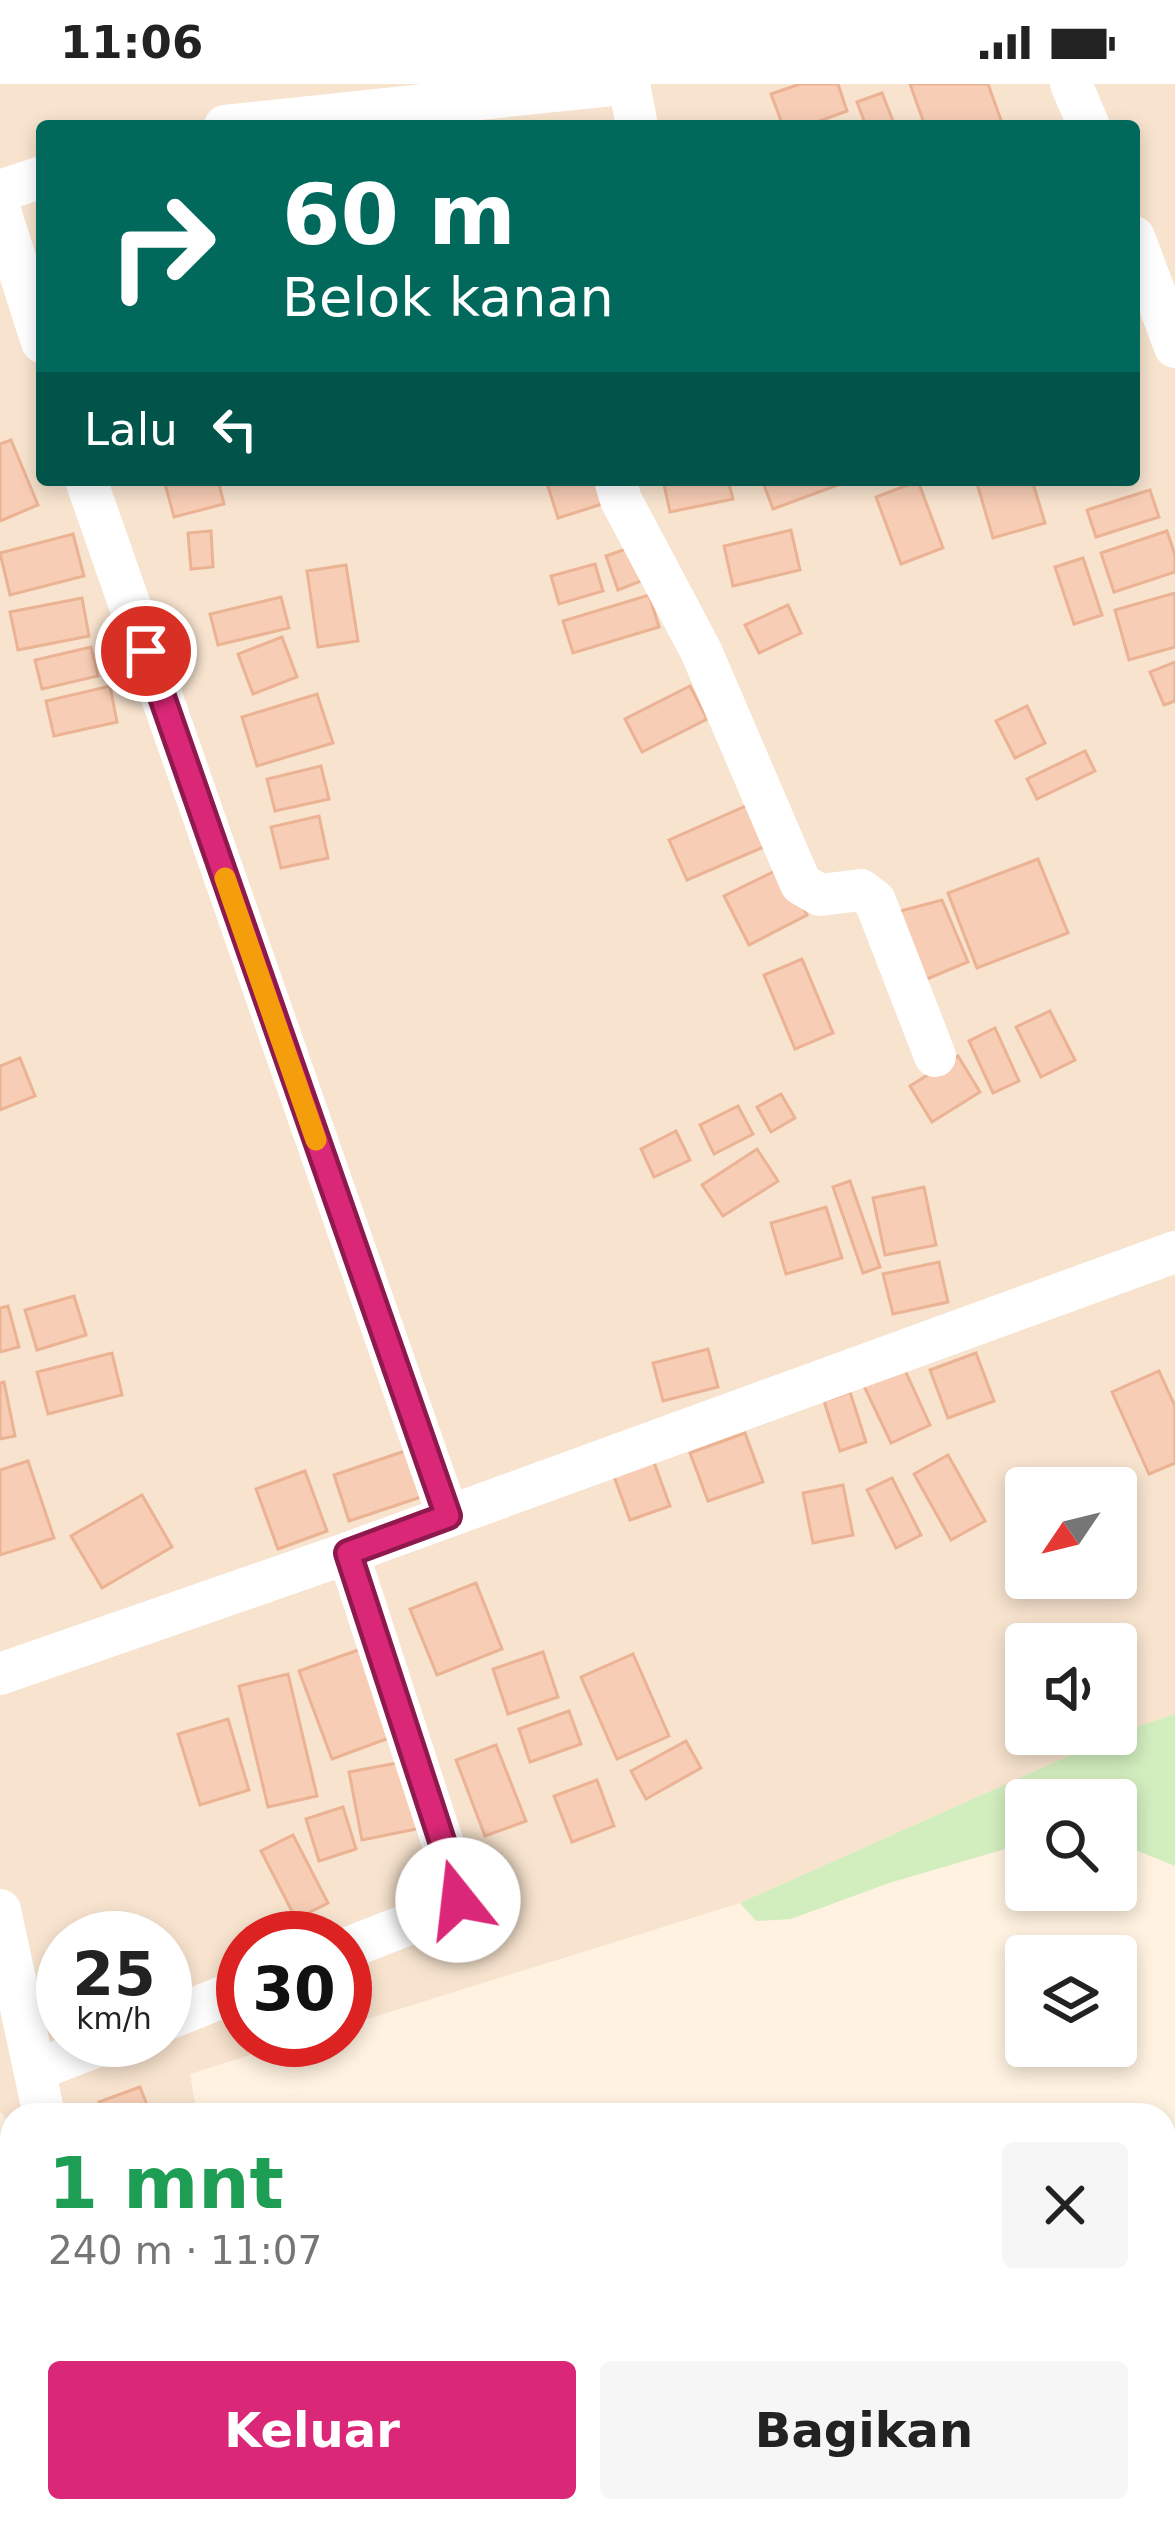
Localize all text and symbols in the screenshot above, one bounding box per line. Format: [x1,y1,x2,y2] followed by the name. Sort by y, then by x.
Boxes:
[60,16,203,69] text: 11:06
[282,166,516,264] text: 60 m
[84,168,240,324] icon: right
[282,266,614,329] text: Belok kanan
[202,396,268,462] icon: left
[84,403,178,456] text: Lalu
[95,600,197,702] pin
[113,618,179,684] icon: arrive
[1005,1467,1137,1599] north arrow
[1005,1467,1137,2067] map controls
[1005,1623,1137,1755] button: sound
[1005,1779,1137,1911] button: search
[395,1837,521,1963] position arrow
[216,1911,372,2067] speed limit sign: 30
[1005,1935,1137,2067] button: layers
[72,1939,156,2009] text: 25
[76,2001,152,2036] text: km/h
[48,2141,284,2225] text: 1 mnt
[1002,2142,1128,2268] button: close
[48,2228,322,2273] text: 240 m · 11:07
[48,2361,576,2499] button: Keluar
[600,2361,1128,2499] button: Bagikan

